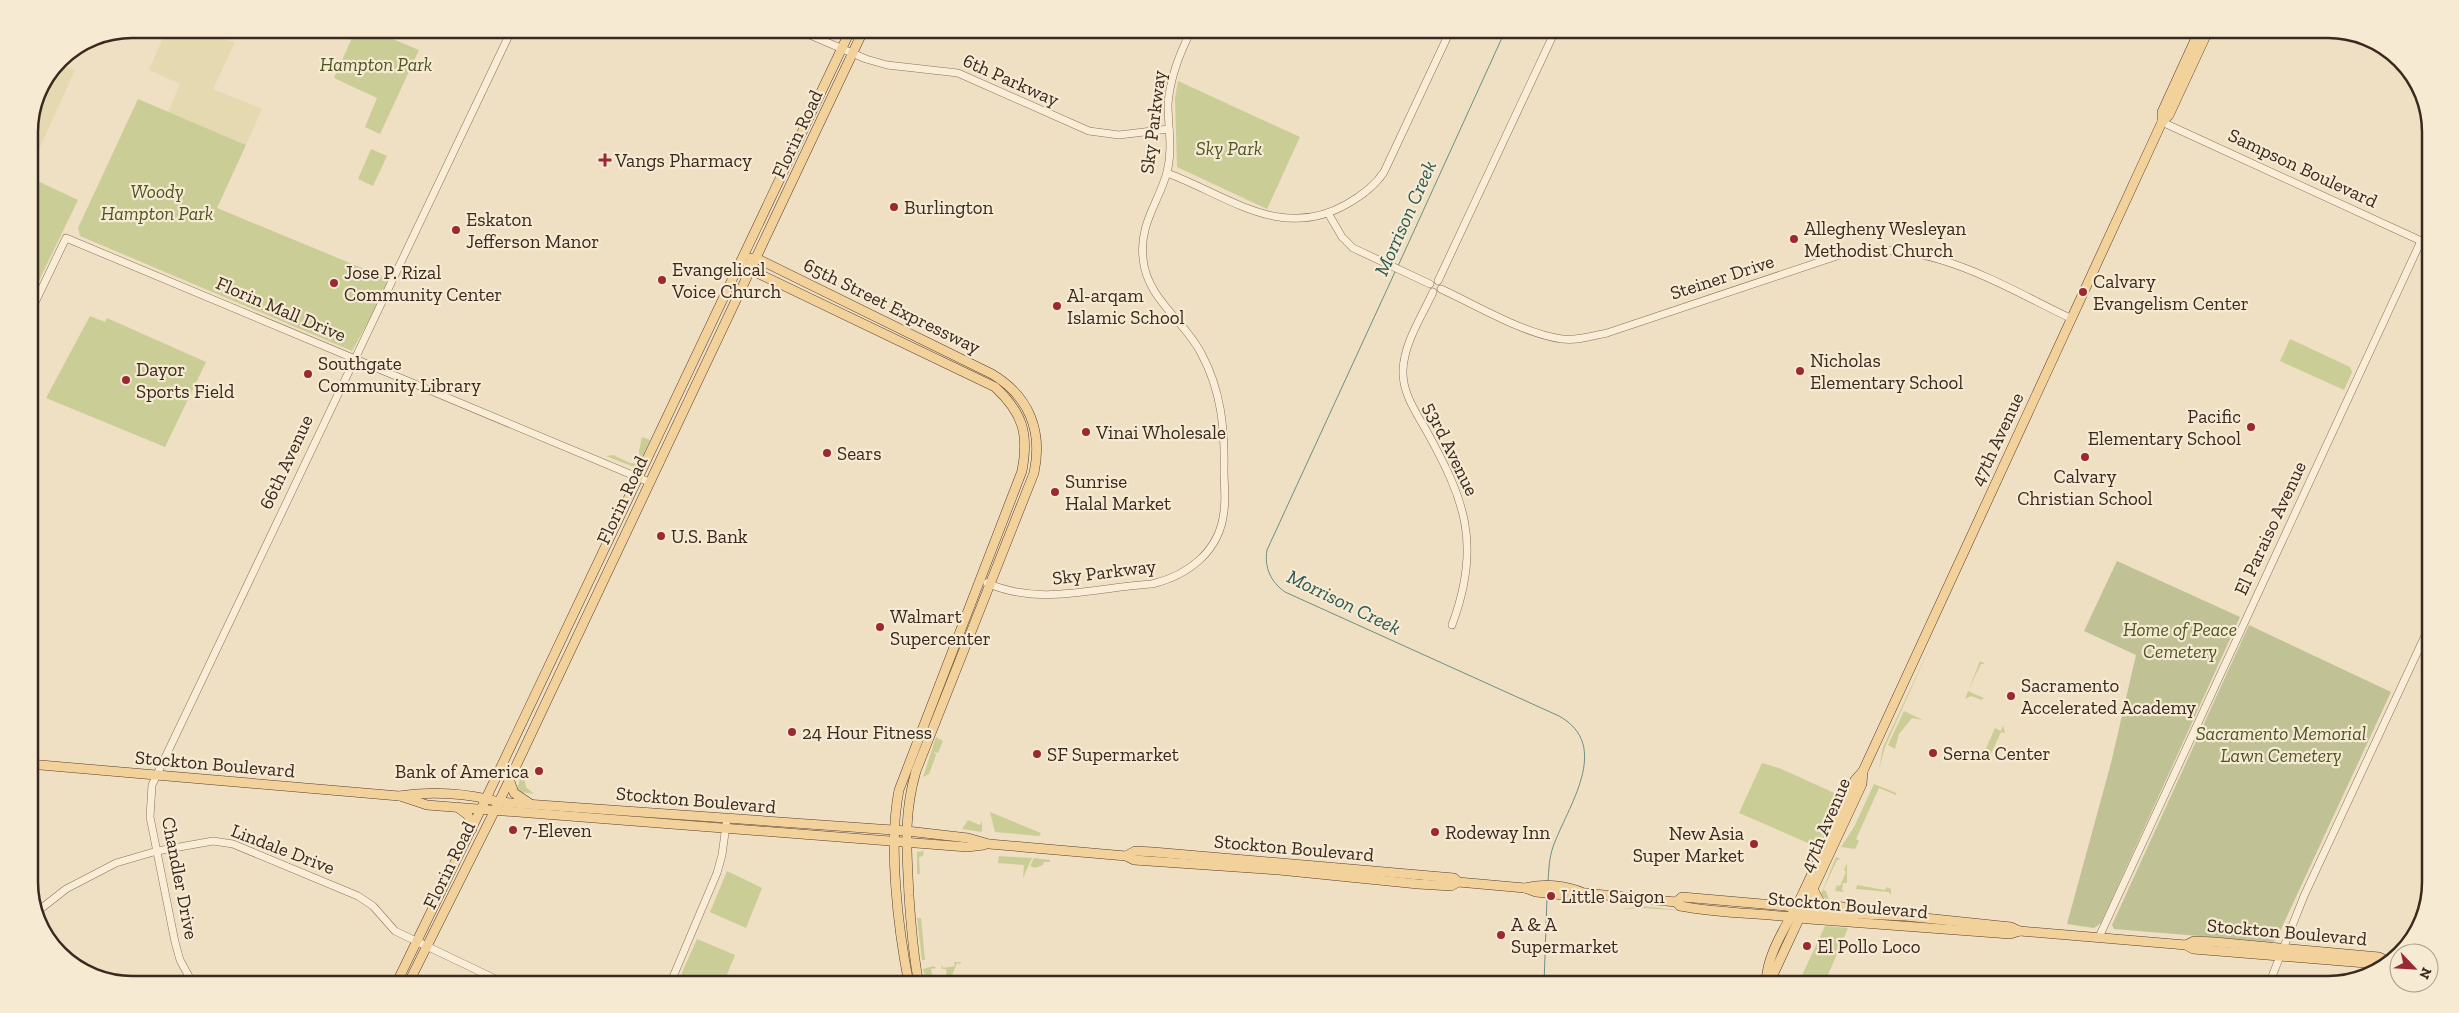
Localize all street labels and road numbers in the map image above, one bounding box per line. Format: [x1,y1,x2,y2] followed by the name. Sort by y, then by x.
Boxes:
[959,49,1063,111] street label: 6th Parkway
[1135,69,1171,175] street label: Sky Parkway
[767,86,828,182] street label: Florin Road
[2225,123,2382,213] street label: Sampson Boulevard
[1667,249,1777,305] street label: Steiner Drive
[800,253,984,359] street label: 65th Street Expressway
[213,271,349,347] street label: Florin Mall Drive
[1965,389,2029,489] street label: 47th Avenue
[1418,398,1484,500] street label: 53rd Avenue
[254,411,318,513] street label: 66th Avenue
[592,452,653,548] street label: Florin Road
[2229,457,2311,599] street label: El Paraiso Avenue
[1051,554,1157,590] street label: Sky Parkway
[134,746,296,782] street label: Stockton Boulevard
[1795,774,1855,876] street label: 47th Avenue
[615,782,777,818] street label: Stockton Boulevard
[157,815,203,941] street label: Chandler Drive
[418,817,480,913] street label: Florin Road
[228,819,338,879] street label: Lindale Drive
[1213,830,1375,866] street label: Stockton Boulevard
[1767,887,1929,923] street label: Stockton Boulevard
[2206,914,2368,950] street label: Stockton Boulevard

